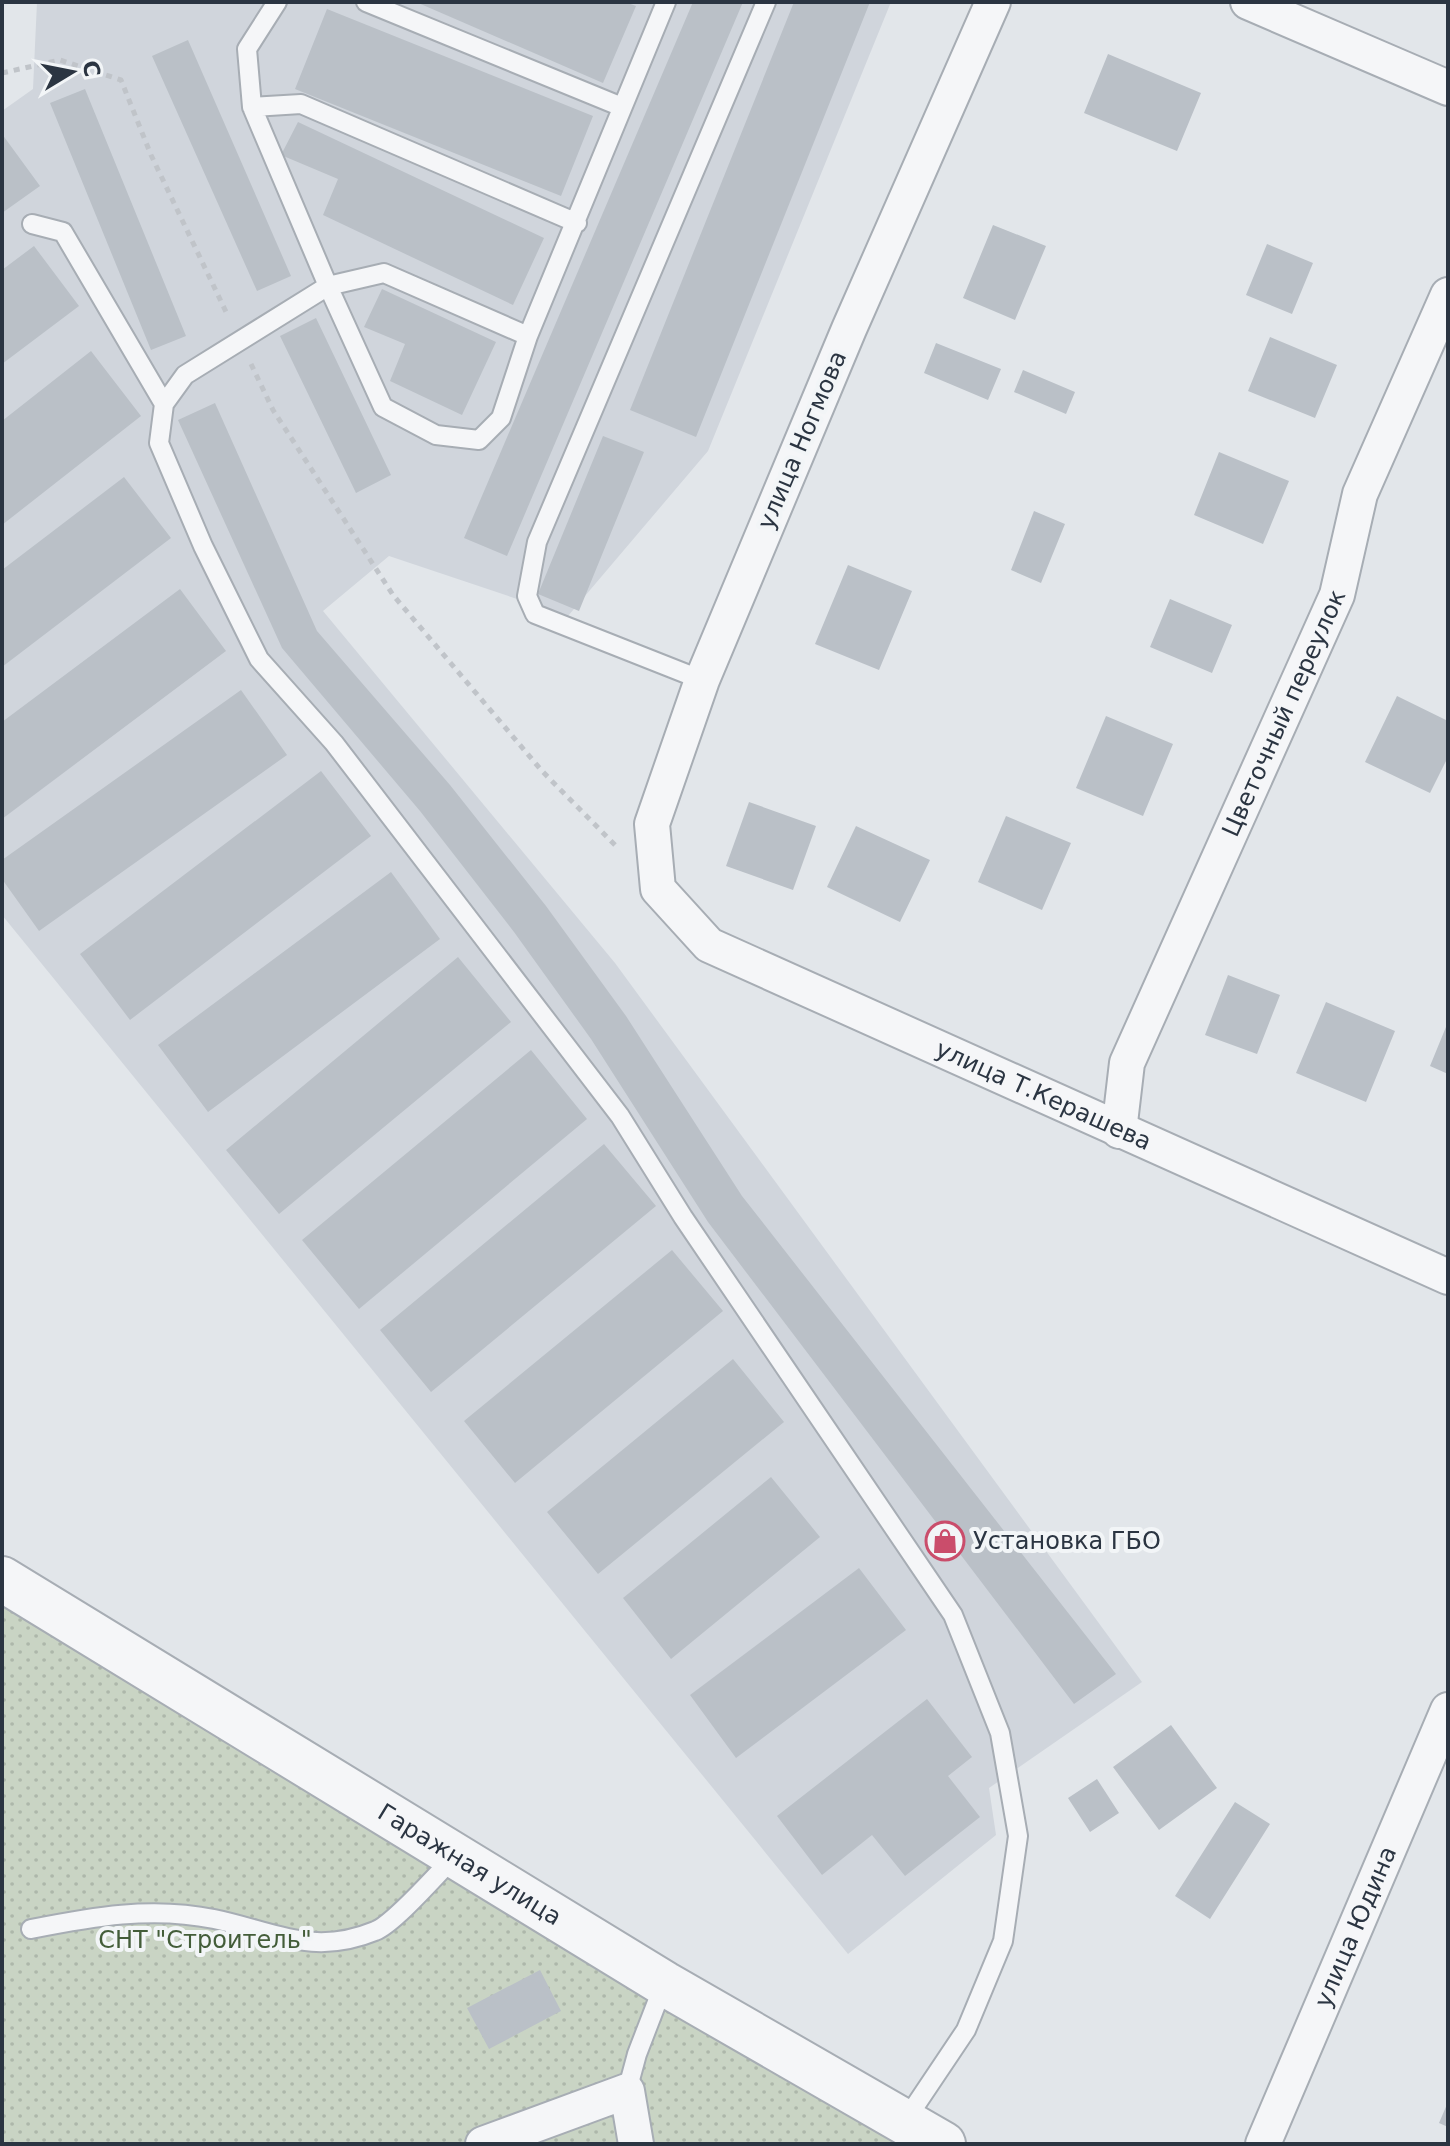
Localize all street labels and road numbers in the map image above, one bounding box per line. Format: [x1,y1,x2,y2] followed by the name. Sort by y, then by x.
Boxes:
[752,347,852,533] street label: улица Ногмова
[1216,585,1352,841] street label: Цветочный переулок
[931,1035,1156,1156] street label: улица Т.Керашева
[373,1798,566,1931] street label: Гаражная улица
[1309,1842,1402,2012] street label: улица Юдина

